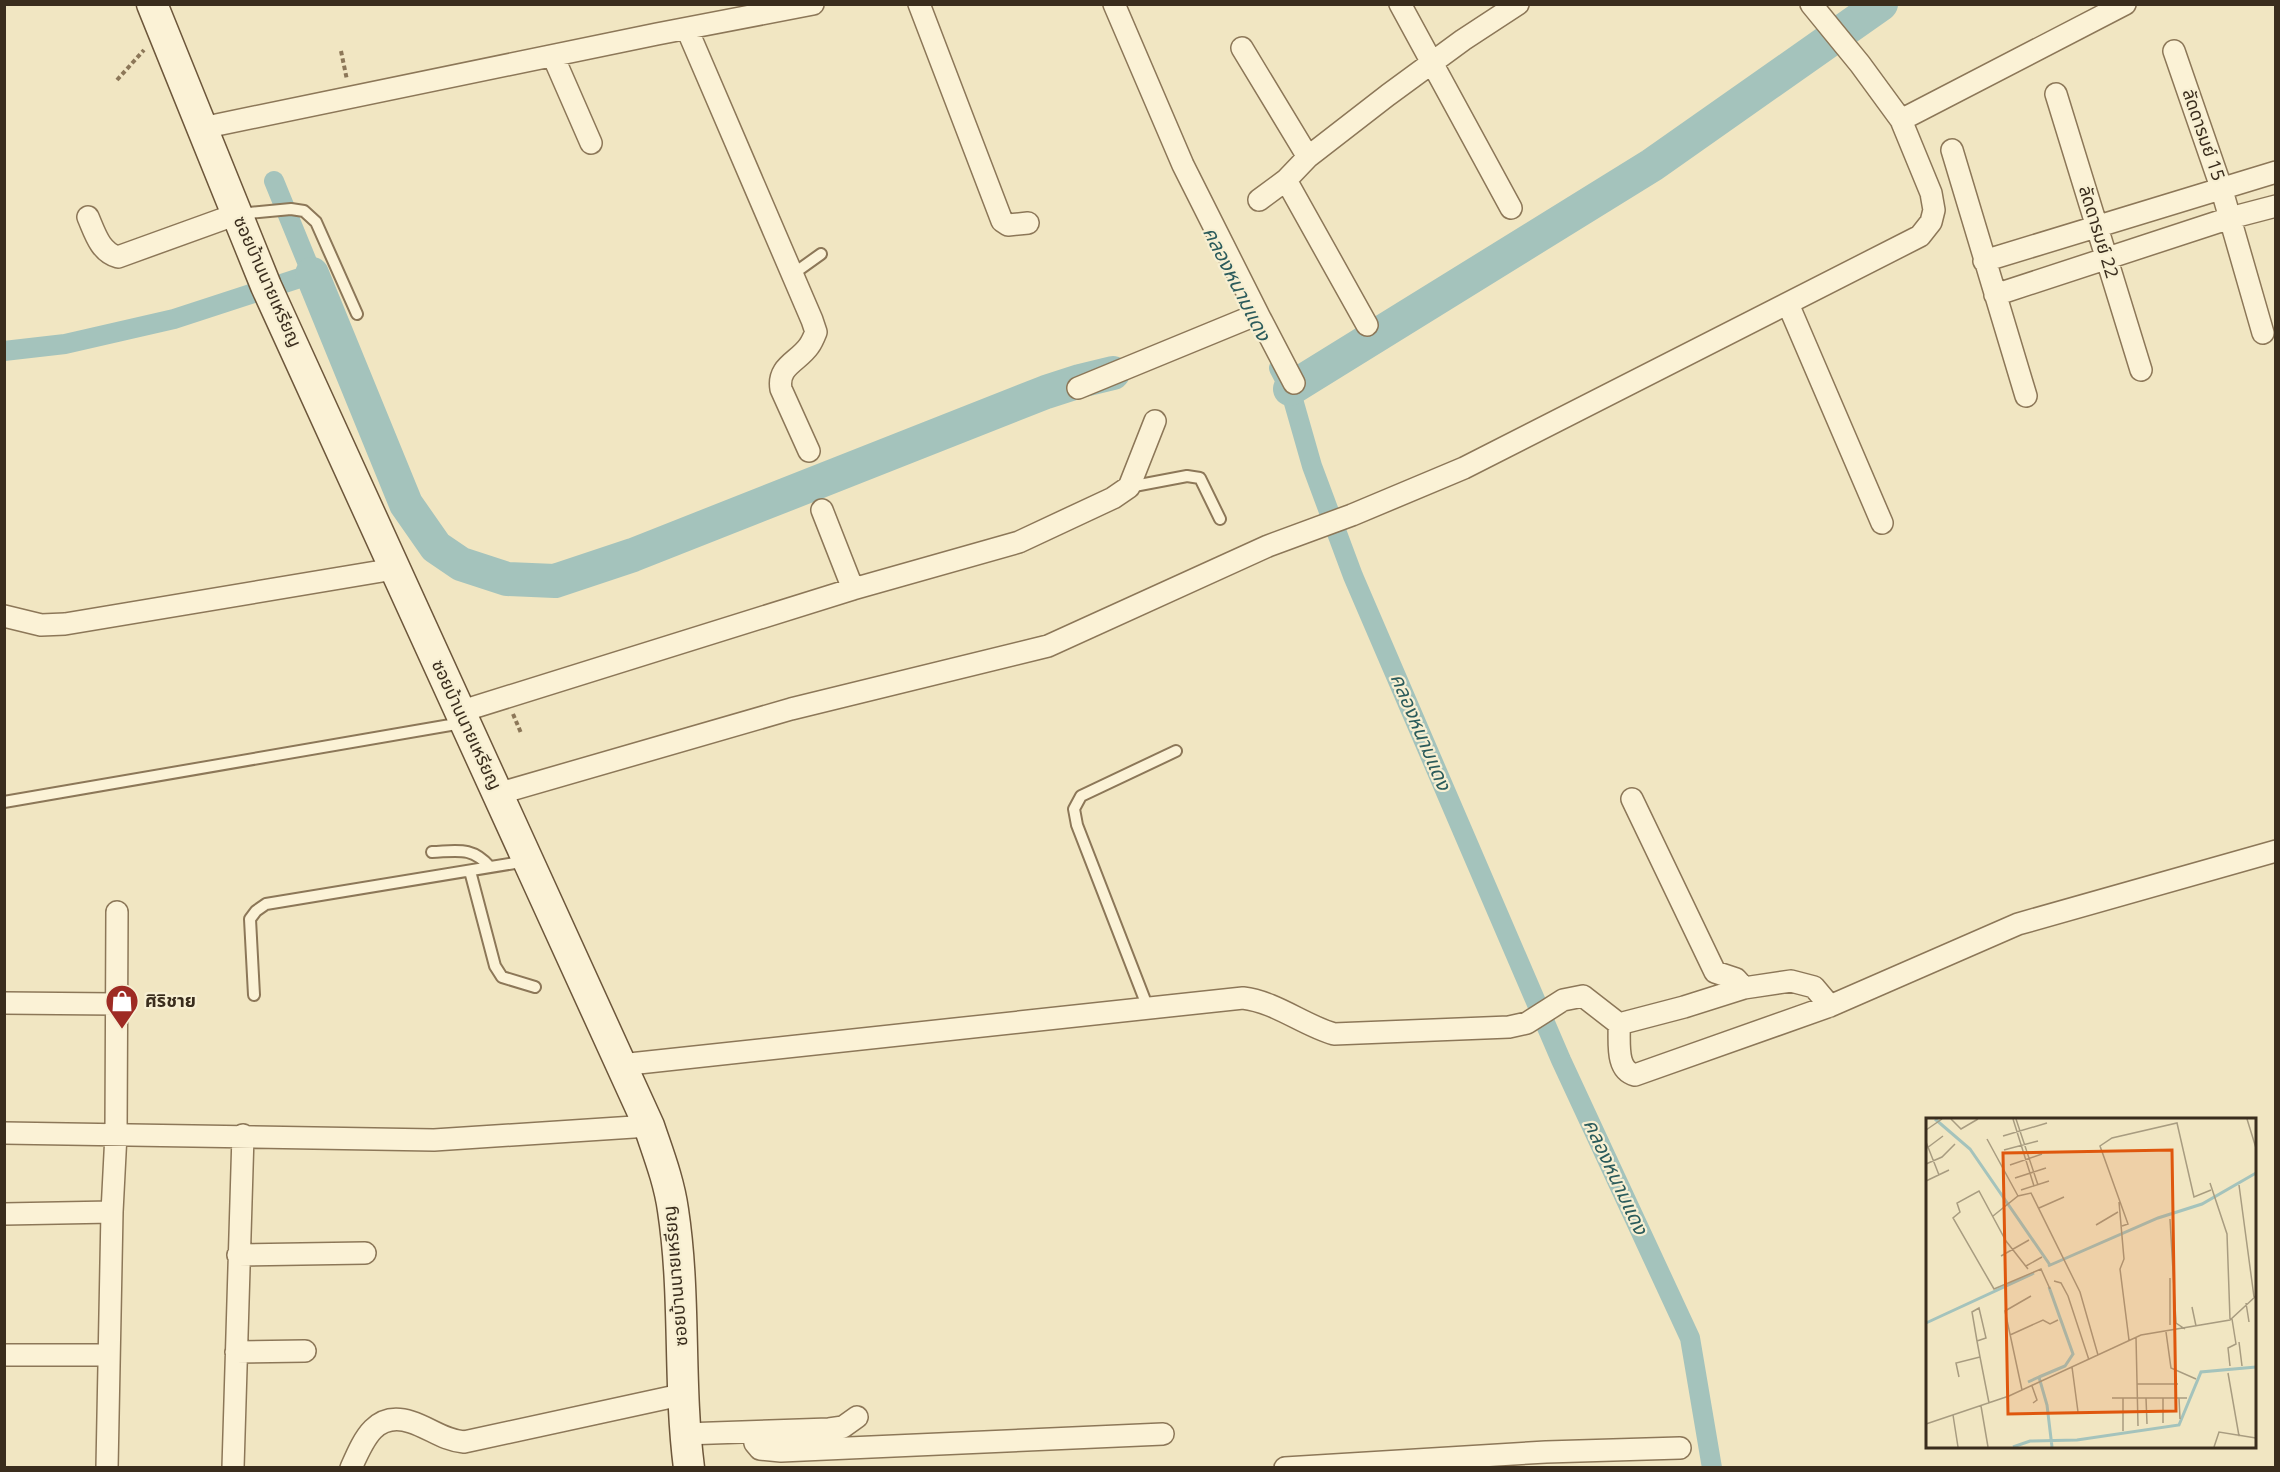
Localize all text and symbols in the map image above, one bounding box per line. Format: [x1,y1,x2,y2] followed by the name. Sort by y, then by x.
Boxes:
[2175,85,2231,185] street label: ลัดดารมย์ 15
[2071,182,2125,282] street label: ลัดดารมย์ 22
[226,212,308,352] street label: ซอยบ้านนายเหรียญ
[1194,222,1278,347] water label: คลองหนามแดง
[424,655,508,795] street label: ซอยบ้านนายเหรียญ
[1382,669,1459,796] water label: คลองหนามแดง
[104,983,140,1030] shop icon: ศิริชาย
[145,988,196,1015] place label: ศิริชาย
[1575,1114,1655,1241] water label: คลองหนามแดง
[1926,1118,2256,1448] inset map
[656,1205,696,1347] street label: ซอยบ้านนายเหรียญ

